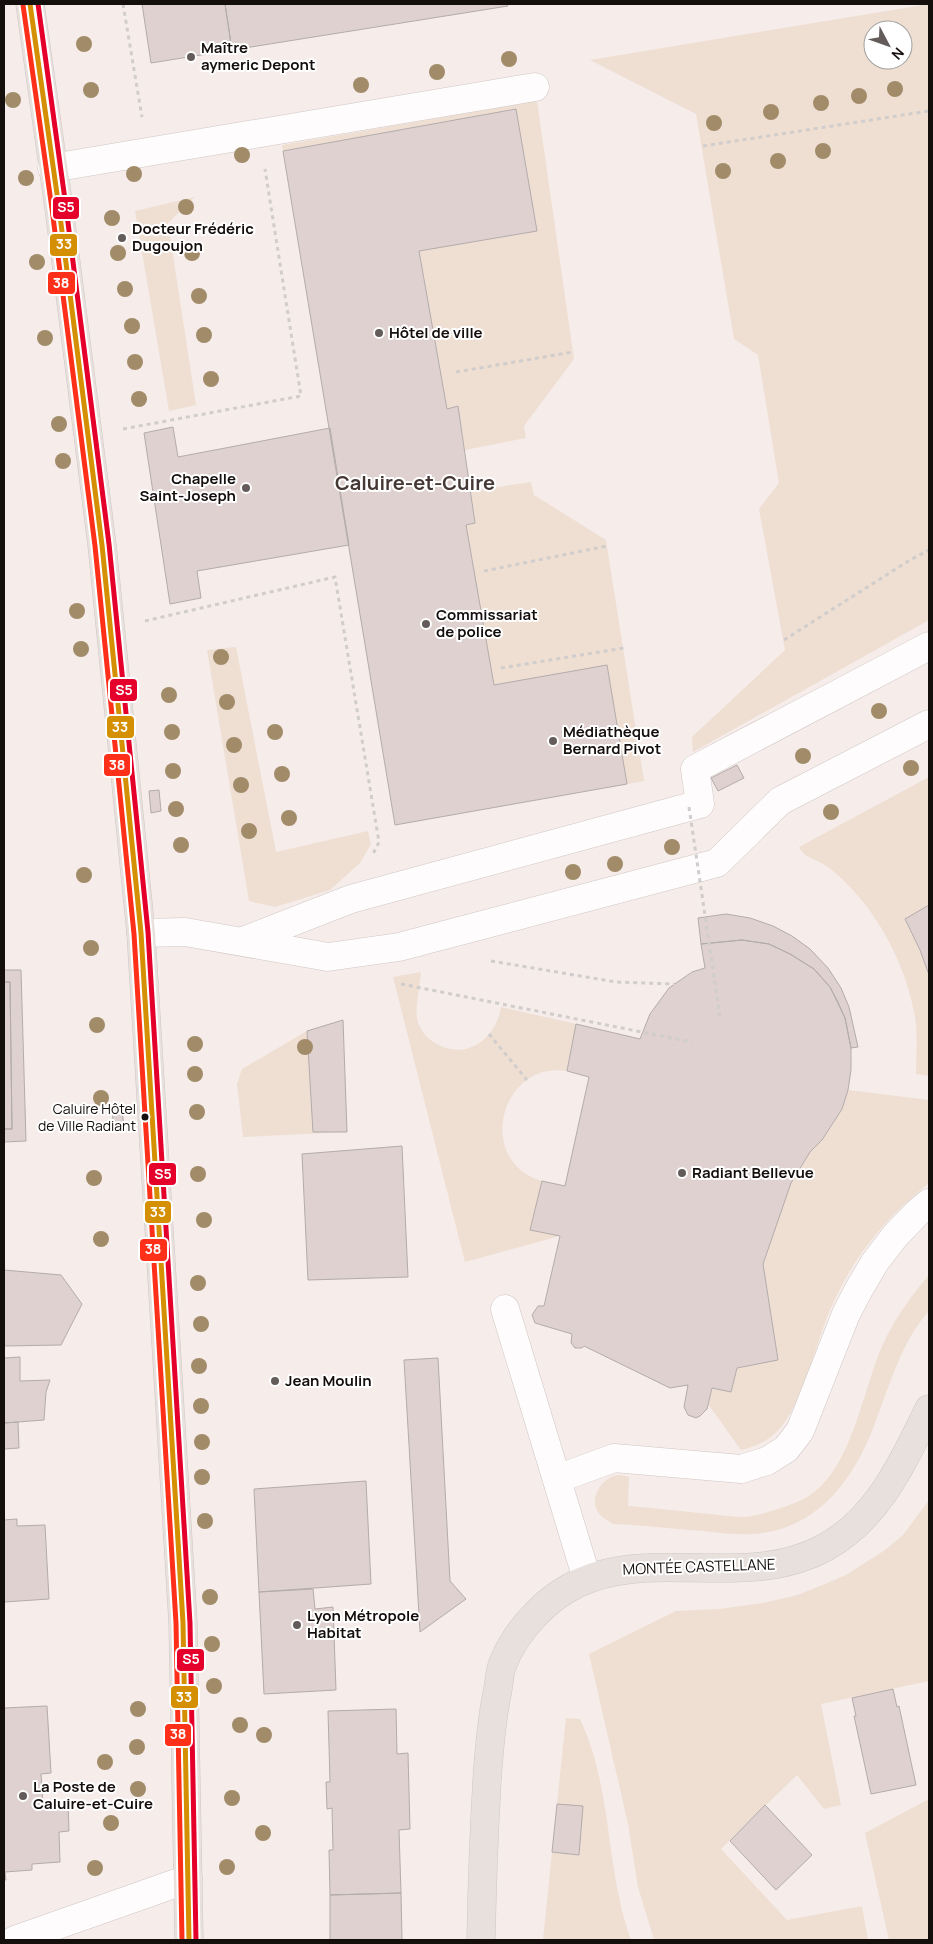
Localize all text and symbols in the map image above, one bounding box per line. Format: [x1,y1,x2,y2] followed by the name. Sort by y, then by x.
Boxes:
[863,20,913,70] north arrow
[201,37,316,75] place label: Maître aymeric Depont
[888,44,909,64] text: N
[185,51,197,63] marker: Maître aymeric Depont
[52,196,80,220] line badge: S5
[57,197,75,216] text: S5
[132,218,254,256] place label: Docteur Frédéric Dugoujon
[116,232,128,244] marker: Docteur Frédéric Dugoujon
[49,233,78,257] line badge: 33
[56,234,72,253] text: 33
[47,271,76,295] line badge: 38
[53,273,69,292] text: 38
[389,322,483,343] place label: Hôtel de ville
[373,327,385,339] marker: Hôtel de ville
[139,468,236,506] place label: Chapelle Saint-Joseph
[335,469,495,496] district label: Caluire-et-Cuire
[240,482,252,494] marker: Chapelle Saint-Joseph
[436,604,538,642] place label: Commissariat de police
[420,618,432,630] marker: Commissariat de police
[109,678,138,702] line badge: S5
[115,680,133,699] text: S5
[106,715,135,739] line badge: 33
[112,717,128,736] text: 33
[563,721,661,759] place label: Médiathèque Bernard Pivot
[547,735,559,747] marker: Médiathèque Bernard Pivot
[103,753,131,777] line badge: 38
[109,755,125,774] text: 38
[38,1099,136,1135] place label: Caluire Hôtel de Ville Radiant
[140,1112,150,1122] marker: Caluire Hôtel de Ville Radiant
[148,1162,177,1186] line badge: S5
[692,1162,814,1183] place label: Radiant Bellevue
[154,1164,172,1183] text: S5
[676,1167,688,1179] marker: Radiant Bellevue
[144,1200,172,1224] line badge: 33
[150,1202,166,1221] text: 33
[139,1238,168,1262] line badge: 38
[145,1239,161,1258] text: 38
[285,1370,372,1391] place label: Jean Moulin
[269,1375,281,1387] marker: Jean Moulin
[622,1553,776,1580] street label: MONTÉE CASTELLANE
[307,1605,419,1643] place label: Lyon Métropole Habitat
[291,1619,303,1631] marker: Lyon Métropole Habitat
[176,1648,205,1672] line badge: S5
[182,1649,200,1668] text: S5
[170,1685,199,1709] line badge: 33
[176,1687,192,1706] text: 33
[164,1723,192,1747] line badge: 38
[170,1724,186,1743] text: 38
[33,1776,153,1814] place label: La Poste de Caluire-et-Cuire
[17,1790,29,1802] marker: La Poste de Caluire-et-Cuire

